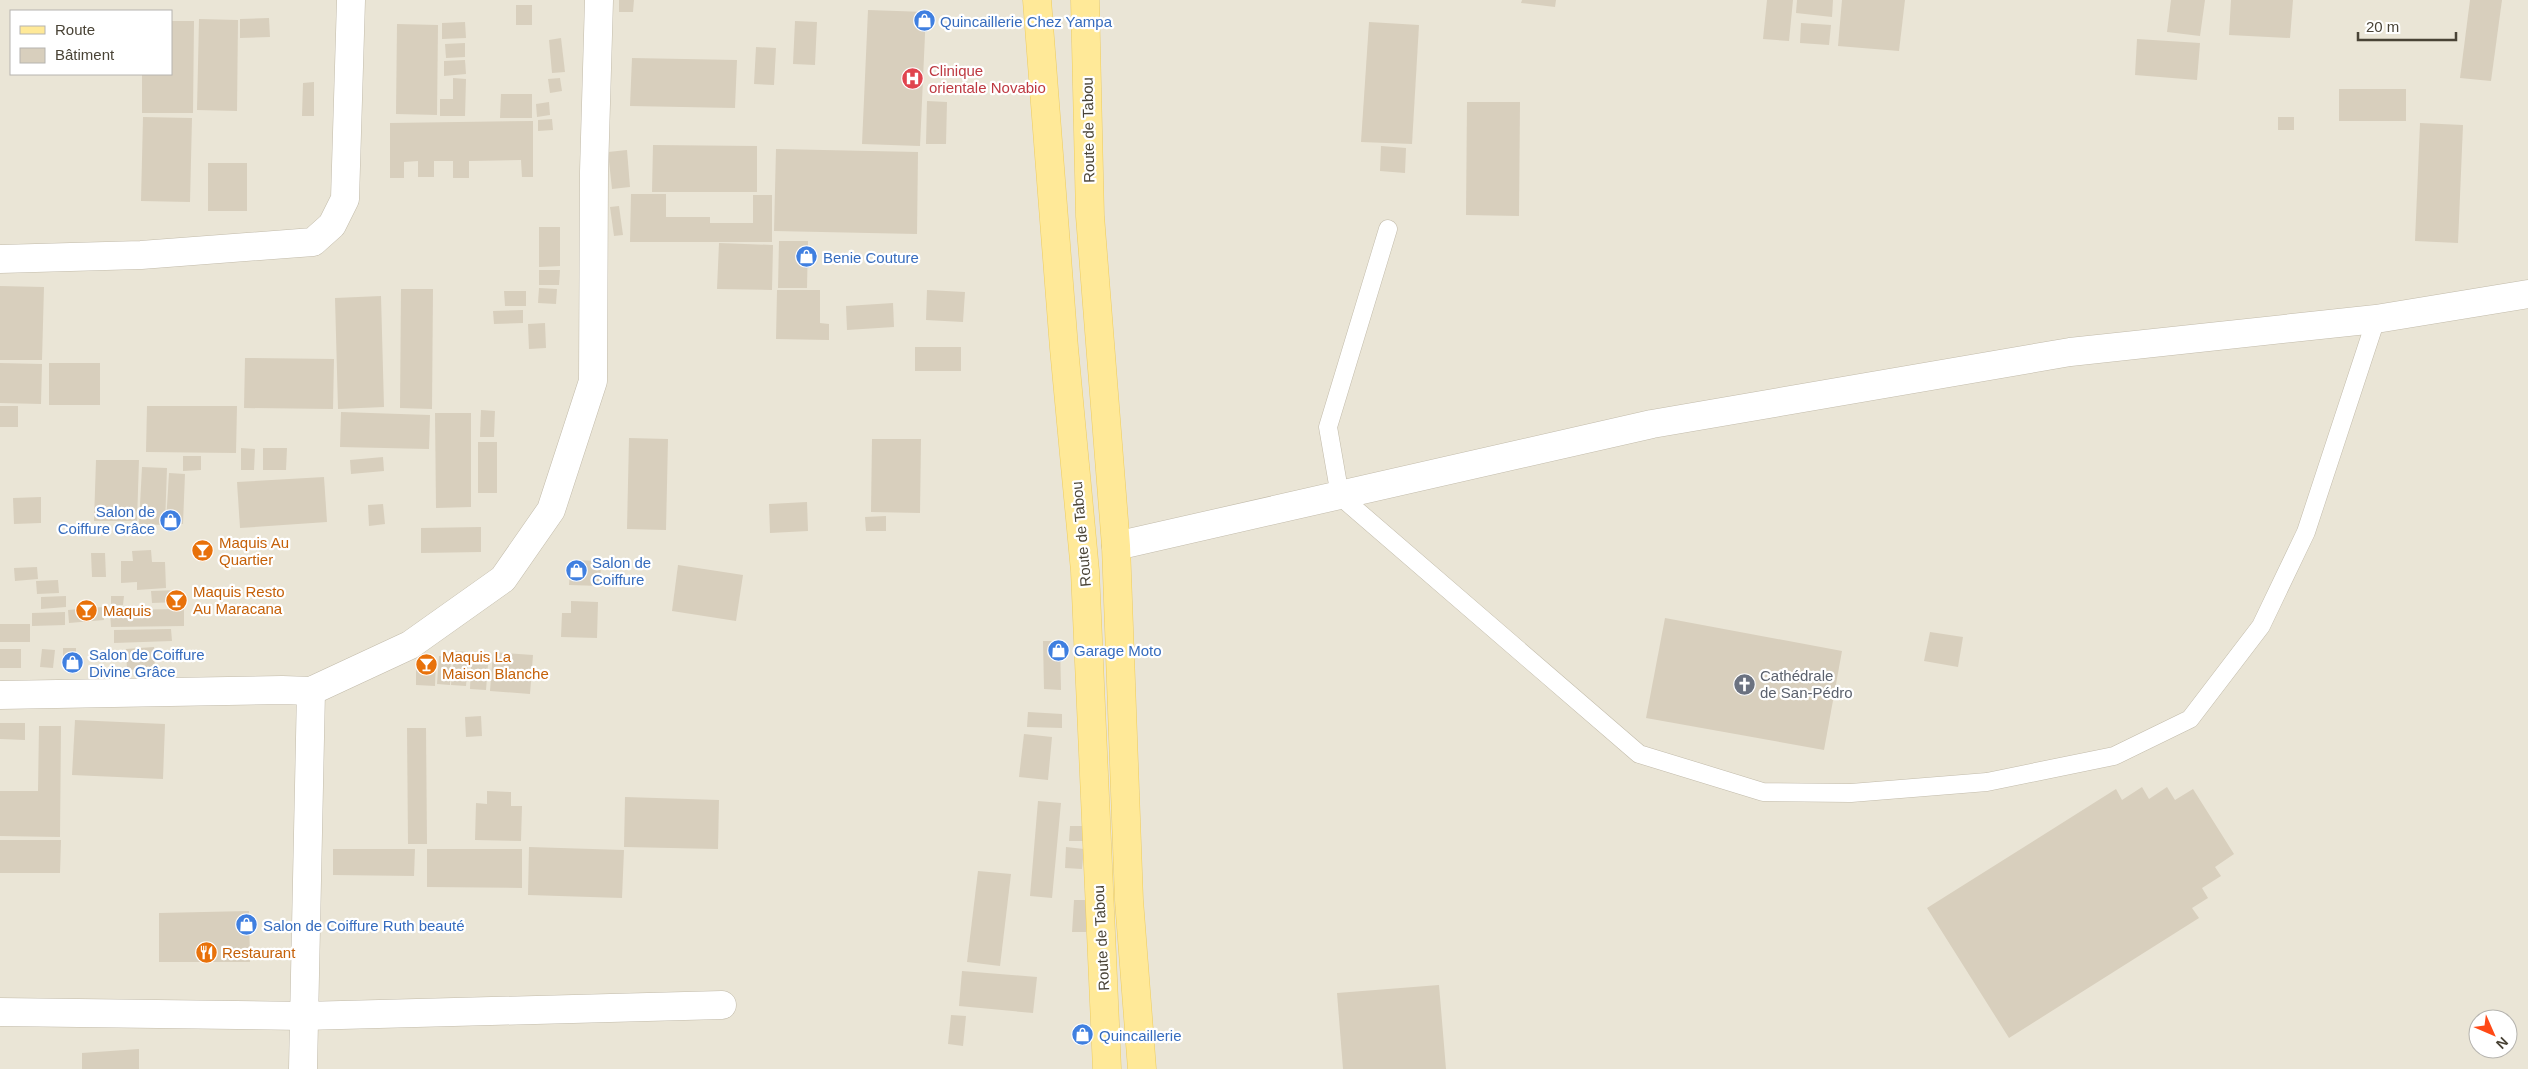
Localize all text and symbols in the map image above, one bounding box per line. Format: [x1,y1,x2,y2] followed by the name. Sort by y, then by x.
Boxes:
[912,9,936,33] shop icon: Quincaillerie Chez Yampa
[10,10,172,75] legend
[2358,10,2456,42] scale bar
[940,13,1113,30] place label: Quincaillerie Chez Yampa
[2366,18,2399,35] text: 20 m
[55,21,95,38] text: Route
[55,46,115,63] text: Bâtiment
[929,62,1046,96] place label: Clinique orientale Novabio
[901,67,925,91] hospital icon: Clinique orientale Novabio
[1079,77,1097,183] street label: Route de Tabou
[795,245,819,269] shop icon: Benie Couture
[823,249,919,266] place label: Benie Couture
[1068,481,1094,587] street label: Route de Tabou
[58,503,155,537] place label: Salon de Coiffure Grâce
[159,508,183,532] shop icon: Salon de Coiffure Grâce
[219,534,289,568] place label: Maquis Au Quartier
[191,539,215,563] bar icon: Maquis Au Quartier
[592,554,651,588] place label: Salon de Coiffure
[564,559,588,583] shop icon: Salon de Coiffure
[193,583,285,617] place label: Maquis Resto Au Maracana
[165,588,189,612] bar icon: Maquis Resto Au Maracana
[75,598,99,622] bar icon: Maquis
[103,602,151,619] place label: Maquis
[1046,638,1070,662] shop icon: Garage Moto
[1074,642,1162,659] place label: Garage Moto
[89,646,205,680] place label: Salon de Coiffure Divine Grâce
[442,648,549,682] place label: Maquis La Maison Blanche
[61,651,85,675] shop icon: Salon de Coiffure Divine Grâce
[414,653,438,677] bar icon: Maquis La Maison Blanche
[1760,667,1853,701] place label: Cathédrale de San-Pédro
[1732,672,1756,696] church icon: Cathédrale de San-Pédro
[1090,885,1112,991] street label: Route de Tabou
[235,913,259,937] shop icon: Salon de Coiffure Ruth beauté
[263,917,465,934] place label: Salon de Coiffure Ruth beauté
[194,940,218,964] restaurant icon: Restaurant
[222,944,296,961] place label: Restaurant
[2468,1009,2518,1059] north arrow
[1071,1023,1095,1047] shop icon: Quincaillerie
[1099,1027,1182,1044] place label: Quincaillerie
[2493,1034,2511,1052] text: N

